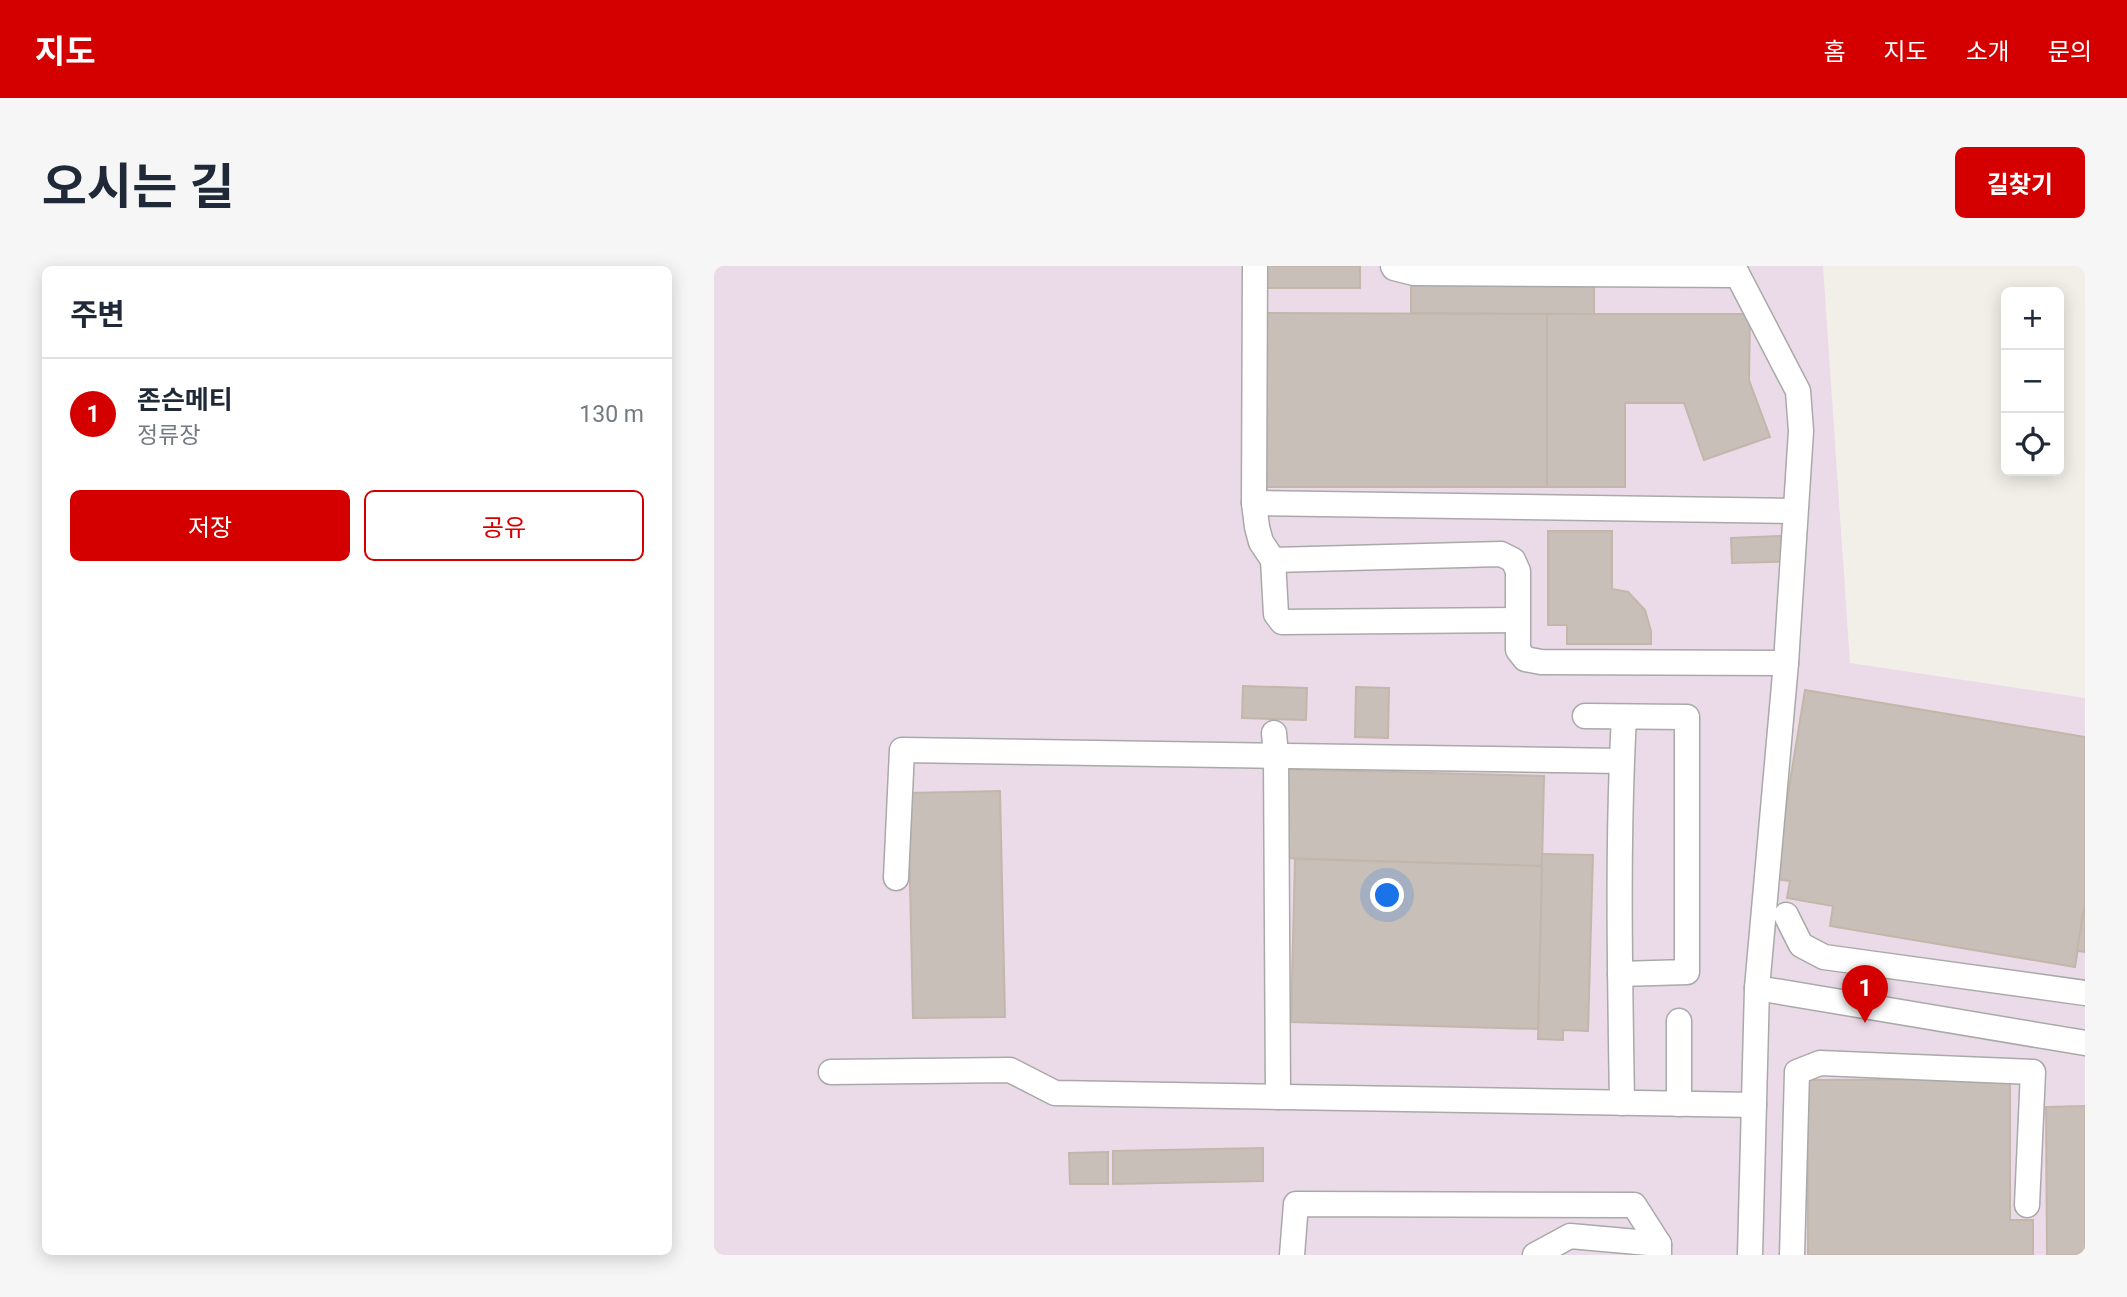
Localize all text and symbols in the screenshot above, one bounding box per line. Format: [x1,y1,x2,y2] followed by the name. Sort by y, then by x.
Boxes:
[35,32,96,71] text: 지도
[1823,38,1845,66] text: 홈
[1883,38,1928,66] text: 지도
[1966,38,2010,66] text: 소개
[2048,38,2092,66] text: 문의
[1955,147,2085,218] button: 길찾기
[42,159,235,216] text: 오시는 길
[2001,287,2064,476] map controls
[2001,287,2064,350] button: +
[70,297,125,332] text: 주변
[2001,350,2064,413] button: −
[137,385,233,415] text: 존슨메티
[86,401,100,428] text: 1
[579,401,644,428] text: 130 m
[2001,413,2064,476] button: locate
[137,422,200,449] text: 정류장
[70,490,350,561] button: 저장
[364,490,644,561] button: 공유
[1370,878,1404,912] your location
[1842,965,1888,1023] pin: 1

